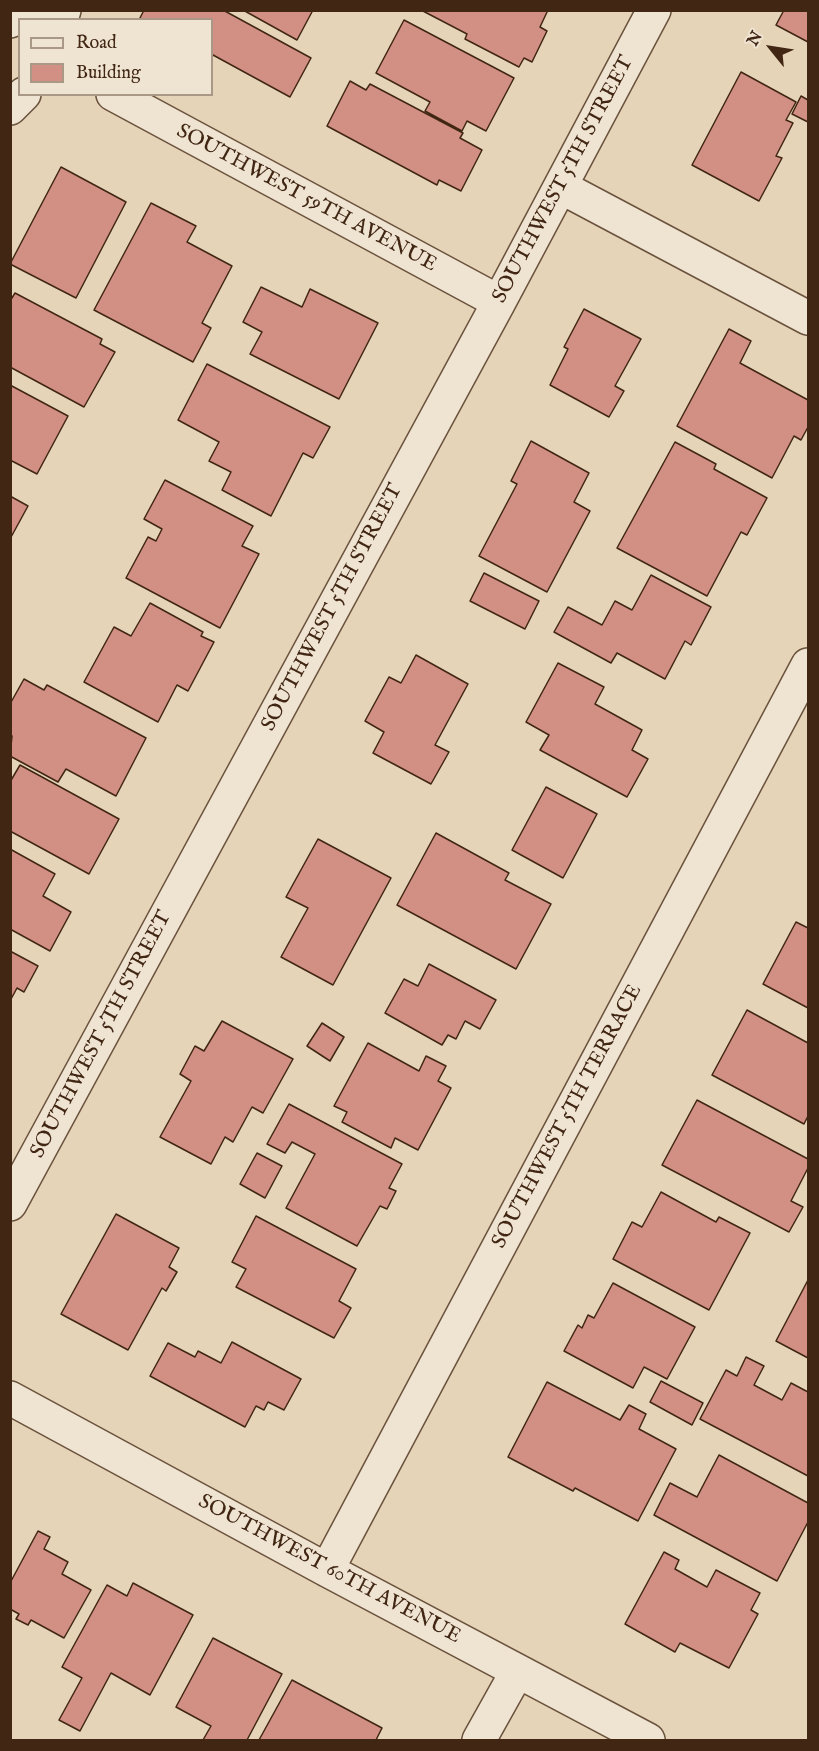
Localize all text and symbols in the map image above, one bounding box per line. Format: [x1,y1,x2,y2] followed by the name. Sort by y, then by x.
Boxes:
[18,18,213,96] legend
[741,18,801,78] north arrow
[743,28,768,50] text: N
[76,32,117,55] text: Road
[488,52,640,308] street label: SOUTHWEST 5TH STREET
[76,62,141,85] text: Building
[172,120,440,278] street label: SOUTHWEST 59TH AVENUE
[257,480,409,736] street label: SOUTHWEST 5TH STREET
[26,907,178,1163] street label: SOUTHWEST 5TH STREET
[488,981,648,1253] street label: SOUTHWEST 5TH TERRACE
[193,1490,465,1650] street label: SOUTHWEST 60TH AVENUE

